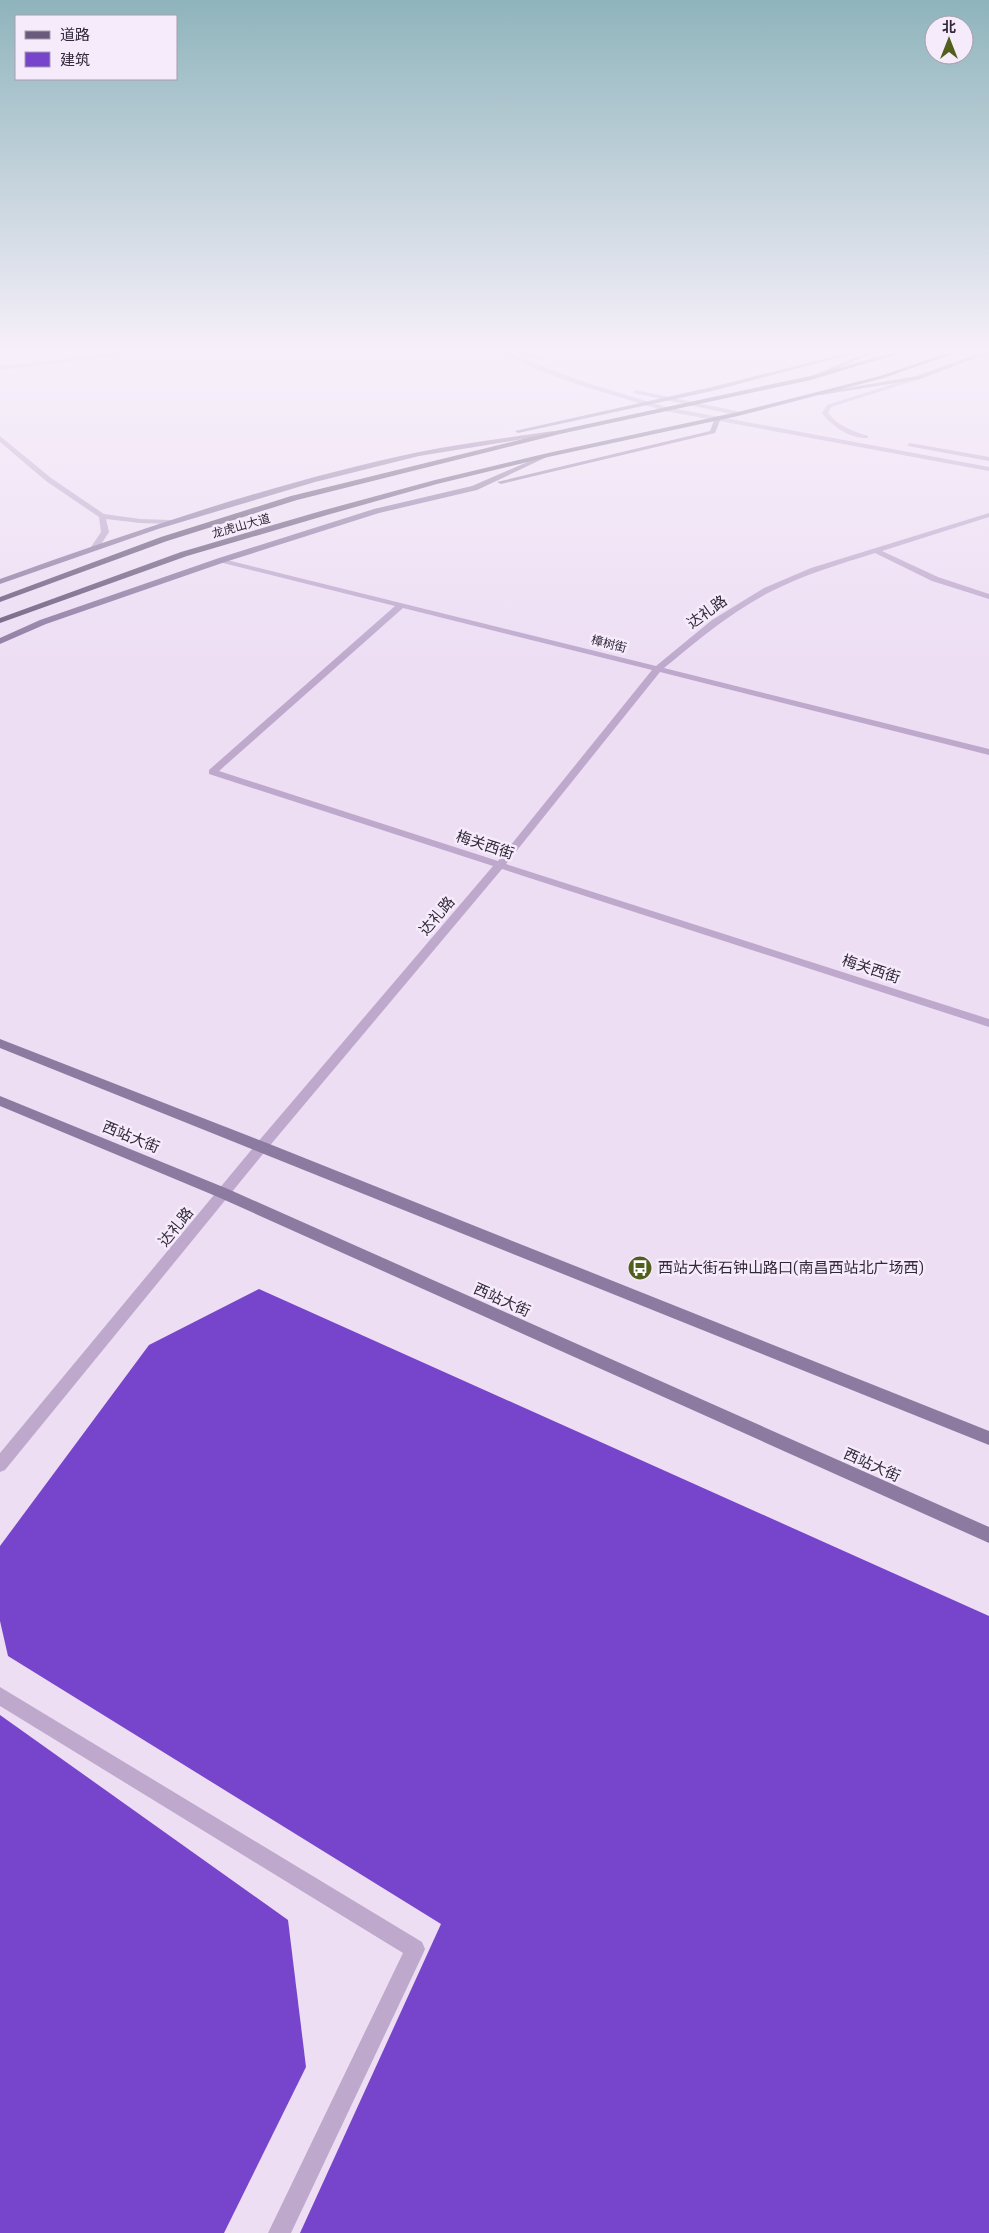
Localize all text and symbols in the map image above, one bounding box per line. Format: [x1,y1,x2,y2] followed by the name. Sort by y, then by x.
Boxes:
[15,15,178,80] legend
[924,15,974,65] north arrow
[942,18,956,35] text: 北
[60,25,90,43] text: 道路
[60,50,90,68] text: 建筑
[210,510,271,540] street label: 龙虎山大道
[683,591,730,632] street label: 达礼路
[590,632,628,654] street label: 樟树街
[454,826,517,862] street label: 梅关西街
[415,892,458,938] street label: 达礼路
[840,950,903,986] street label: 梅关西街
[100,1116,163,1156] street label: 西站大街
[154,1203,196,1250] street label: 达礼路
[627,1255,653,1281] bus stop icon: 西站大街石钟山路口(南昌西站北广场西)
[658,1258,924,1276] place label: 西站大街石钟山路口(南昌西站北广场西)
[471,1279,533,1320] street label: 西站大街
[841,1444,903,1485] street label: 西站大街

